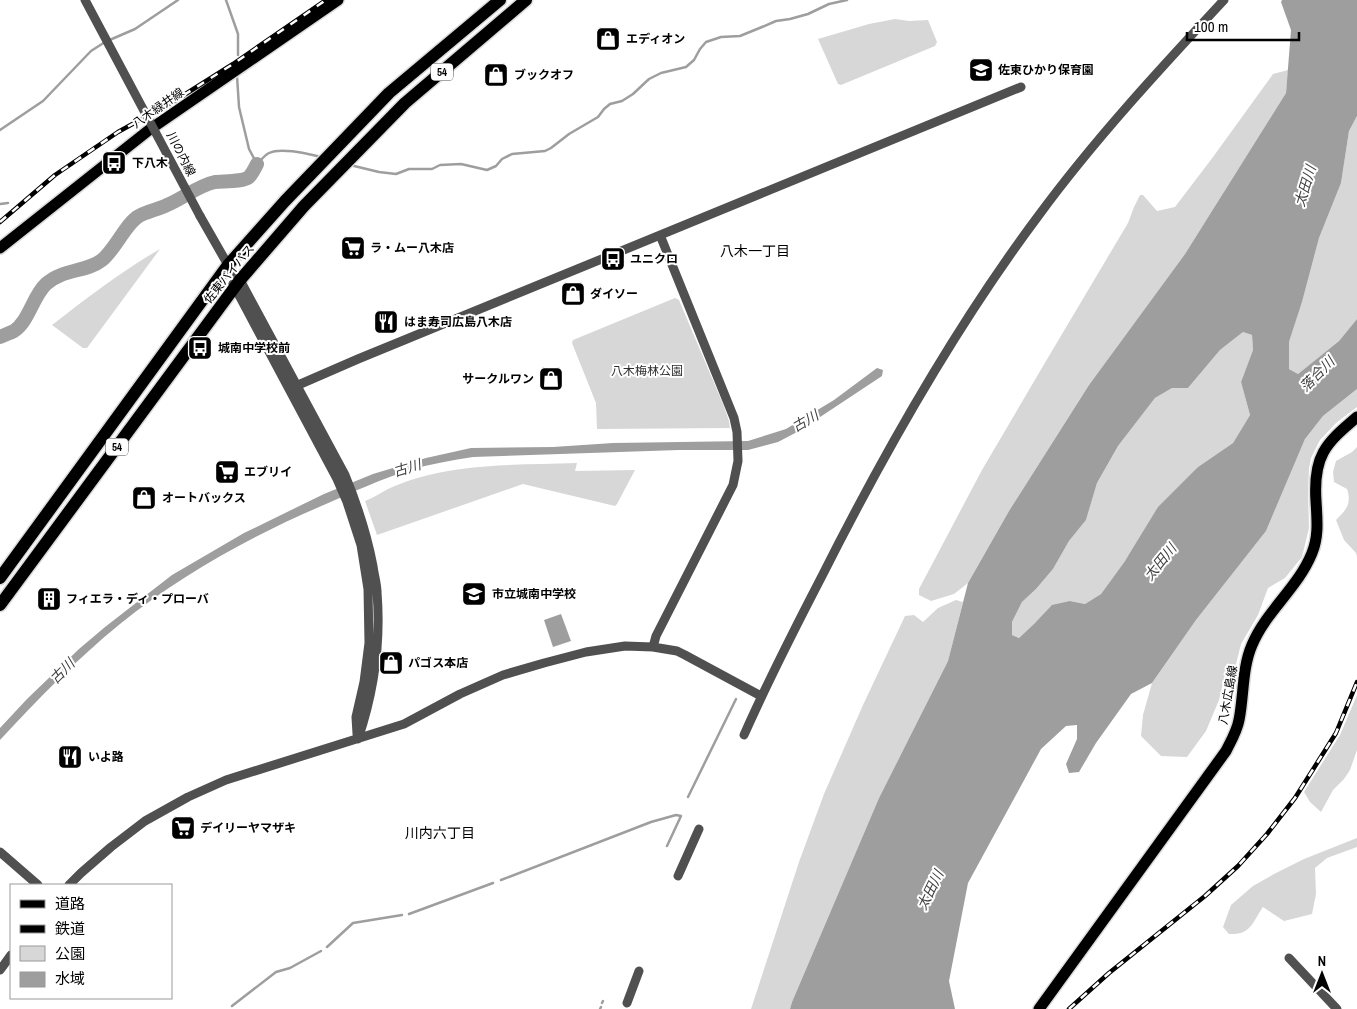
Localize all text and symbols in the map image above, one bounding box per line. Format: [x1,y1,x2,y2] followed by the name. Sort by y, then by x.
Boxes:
[1187,10,1300,42] scale bar
[1194,16,1228,37] text: 100 m
[595,26,621,52] shop icon: エディオン
[626,31,685,47] place label: エディオン
[968,57,994,83] school or university icon: 佐東ひかり保育園
[483,62,509,88] shop icon: ブックオフ
[998,62,1094,78] place label: 佐東ひかり保育園
[431,64,453,80] road number: 54
[514,67,574,83] place label: ブックオフ
[129,84,187,132] street label: 八木緑井線
[163,129,199,179] street label: 川の内線
[101,150,127,176] bus stop icon: 下八木
[132,155,168,171] place label: 下八木
[1290,161,1320,209] water label: 太田川
[340,235,366,261] supermarket icon: ラ・ムー八木店
[370,240,454,256] place label: ラ・ムー八木店
[200,241,258,307] street label: 佐東バイパス
[720,242,790,260] district label: 八木一丁目
[600,246,626,272] bus stop icon: ユニクロ
[630,251,678,267] place label: ユニクロ
[560,281,586,307] shop icon: ダイソー
[590,286,638,302] place label: ダイソー
[373,309,399,335] restaurant icon: はま寿司広島八木店
[404,314,512,330] place label: はま寿司広島八木店
[187,335,213,361] bus stop icon: 城南中学校前
[218,340,290,356] place label: 城南中学校前
[1296,351,1340,395] water label: 落合川
[611,363,683,379] park label: 八木梅林公園
[538,366,564,392] shop icon: サークルワン
[462,371,534,387] place label: サークルワン
[788,405,823,436] water label: 古川
[106,438,128,456] road number: 54
[391,455,425,481] water label: 古川
[214,459,240,485] supermarket icon: エブリイ
[244,464,292,480] place label: エブリイ
[131,485,157,511] shop icon: オートバックス
[162,490,246,506] place label: オートバックス
[1140,538,1181,584] water label: 太田川
[461,581,487,607] school or university icon: 市立城南中学校
[36,586,62,612] building icon: フィエラ・ディ・プローバ
[492,586,576,602] place label: 市立城南中学校
[66,591,209,607] place label: フィエラ・ディ・プローバ
[378,650,404,676] shop icon: パゴス本店
[46,653,80,687] water label: 古川
[408,655,468,671] place label: パゴス本店
[1215,664,1241,726] street label: 八木広島線
[57,744,83,770] restaurant icon: いよ路
[88,749,124,765] place label: いよ路
[170,815,196,841] supermarket icon: デイリーヤマザキ
[200,820,296,836] place label: デイリーヤマザキ
[405,824,475,842] district label: 川内六丁目
[913,865,948,913] water label: 太田川
[10,884,172,999] legend
[55,893,85,914] text: 道路
[55,918,85,939] text: 鉄道
[55,943,85,964] text: 公園
[1297,949,1347,999] north arrow
[1318,952,1326,970] text: N
[55,968,85,989] text: 水域

